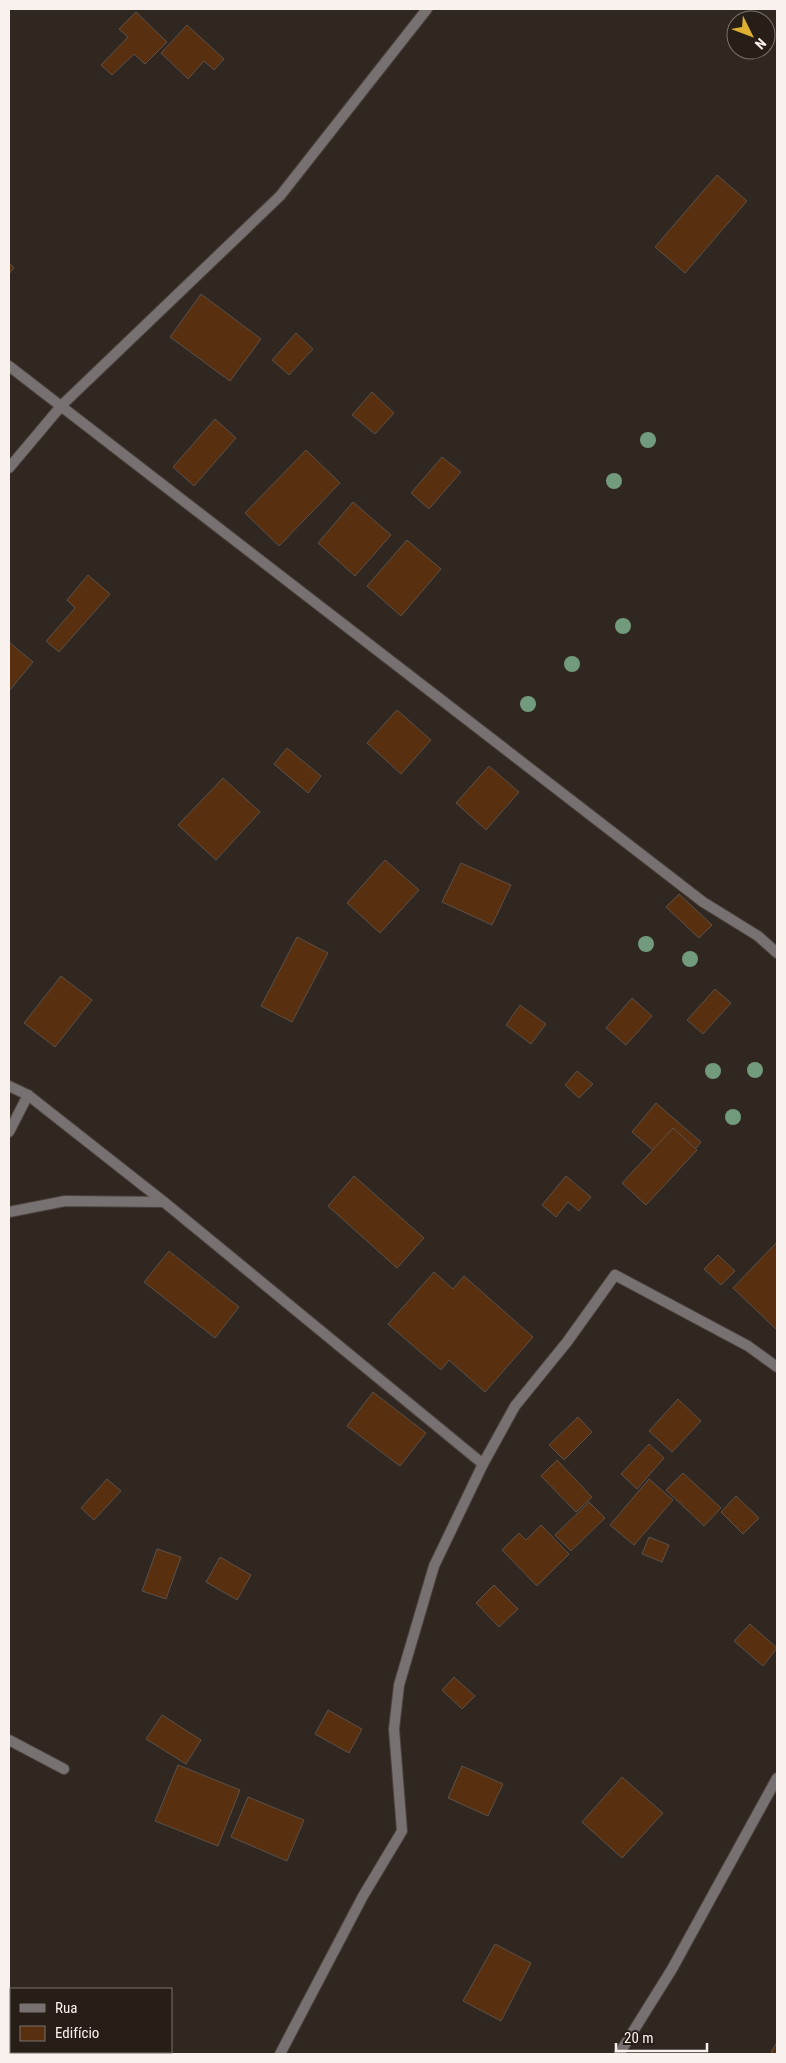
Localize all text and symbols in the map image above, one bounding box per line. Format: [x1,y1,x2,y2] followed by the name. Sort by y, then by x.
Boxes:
[726,10,776,60] north arrow
[752,35,769,52] text: N
[10,1988,172,2053] legend
[55,1999,77,2017] text: Rua
[616,2020,707,2052] scale bar
[55,2024,99,2042] text: Edifício
[624,2029,654,2047] text: 20 m

